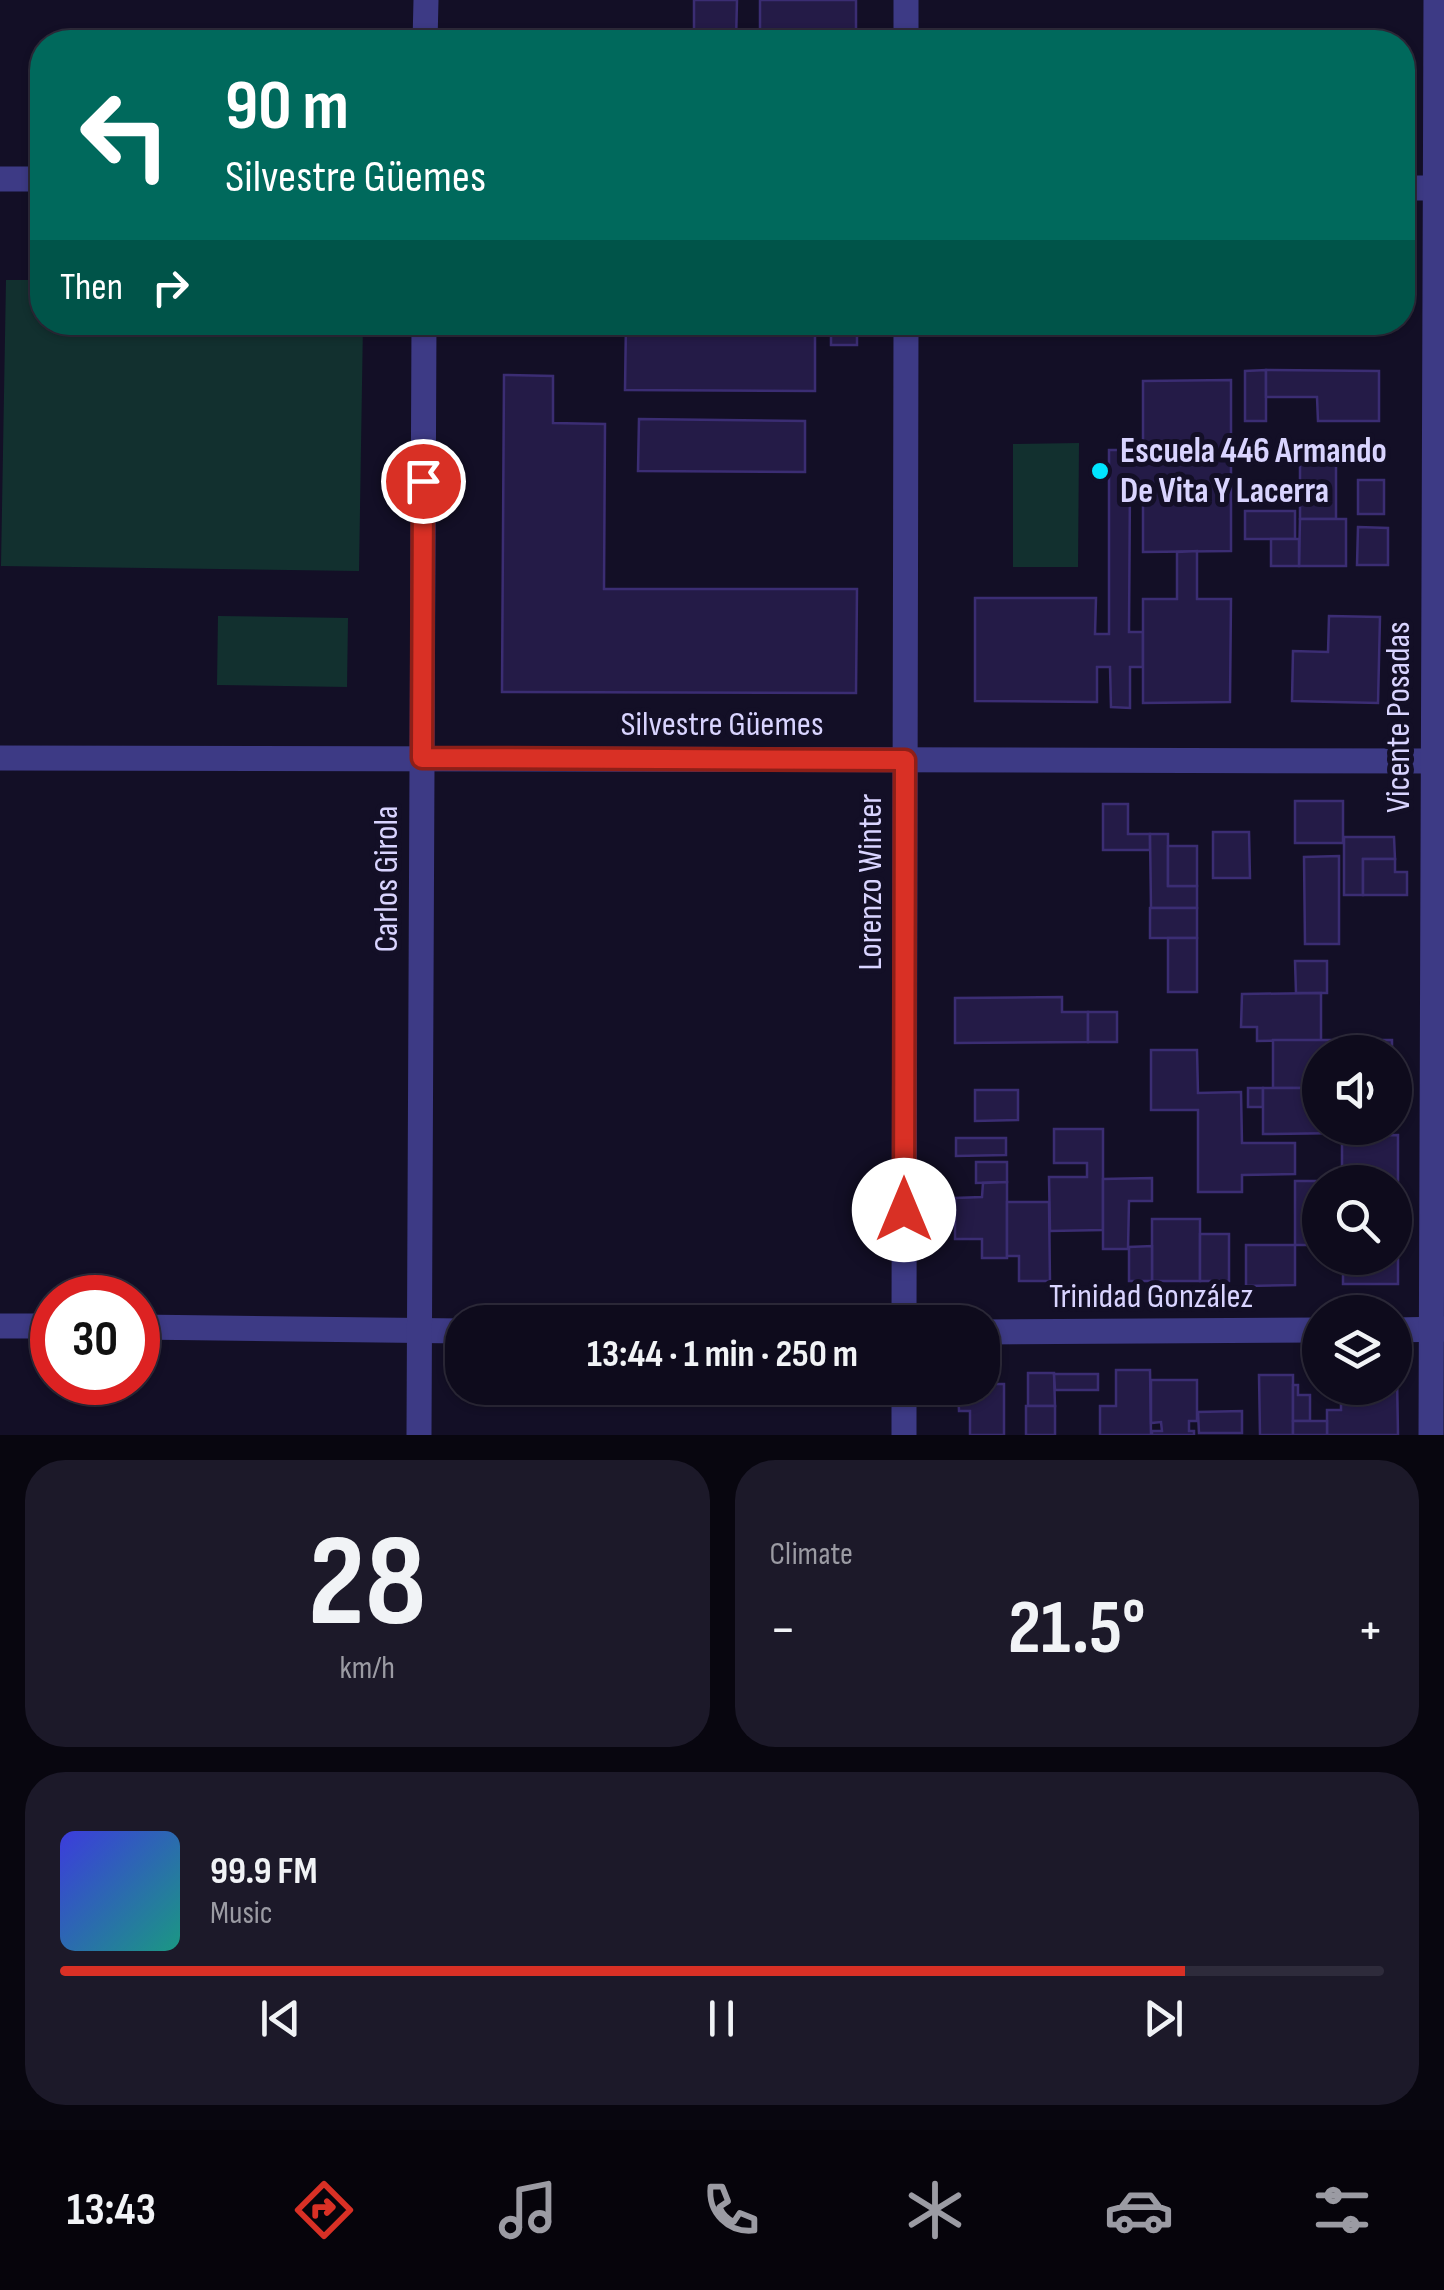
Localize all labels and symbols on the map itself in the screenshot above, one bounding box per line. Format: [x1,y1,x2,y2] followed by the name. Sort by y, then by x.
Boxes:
[1120,430,1387,513] place label: Escuela 446 Armando De Vita Y Lacerra
[381,439,466,524] pin
[1089,460,1111,482] marker: Escuela 446 Armando De Vita Y Lacerra
[1377,621,1420,813] street label: Vicente Posadas
[620,703,824,746] street label: Silvestre Güemes
[849,794,892,970] street label: Lorenzo Winter
[365,805,408,953] street label: Carlos Girola
[852,1158,956,1262] position arrow
[30,1275,160,1405] speed limit sign: 30
[1049,1275,1253,1318] street label: Trinidad González

